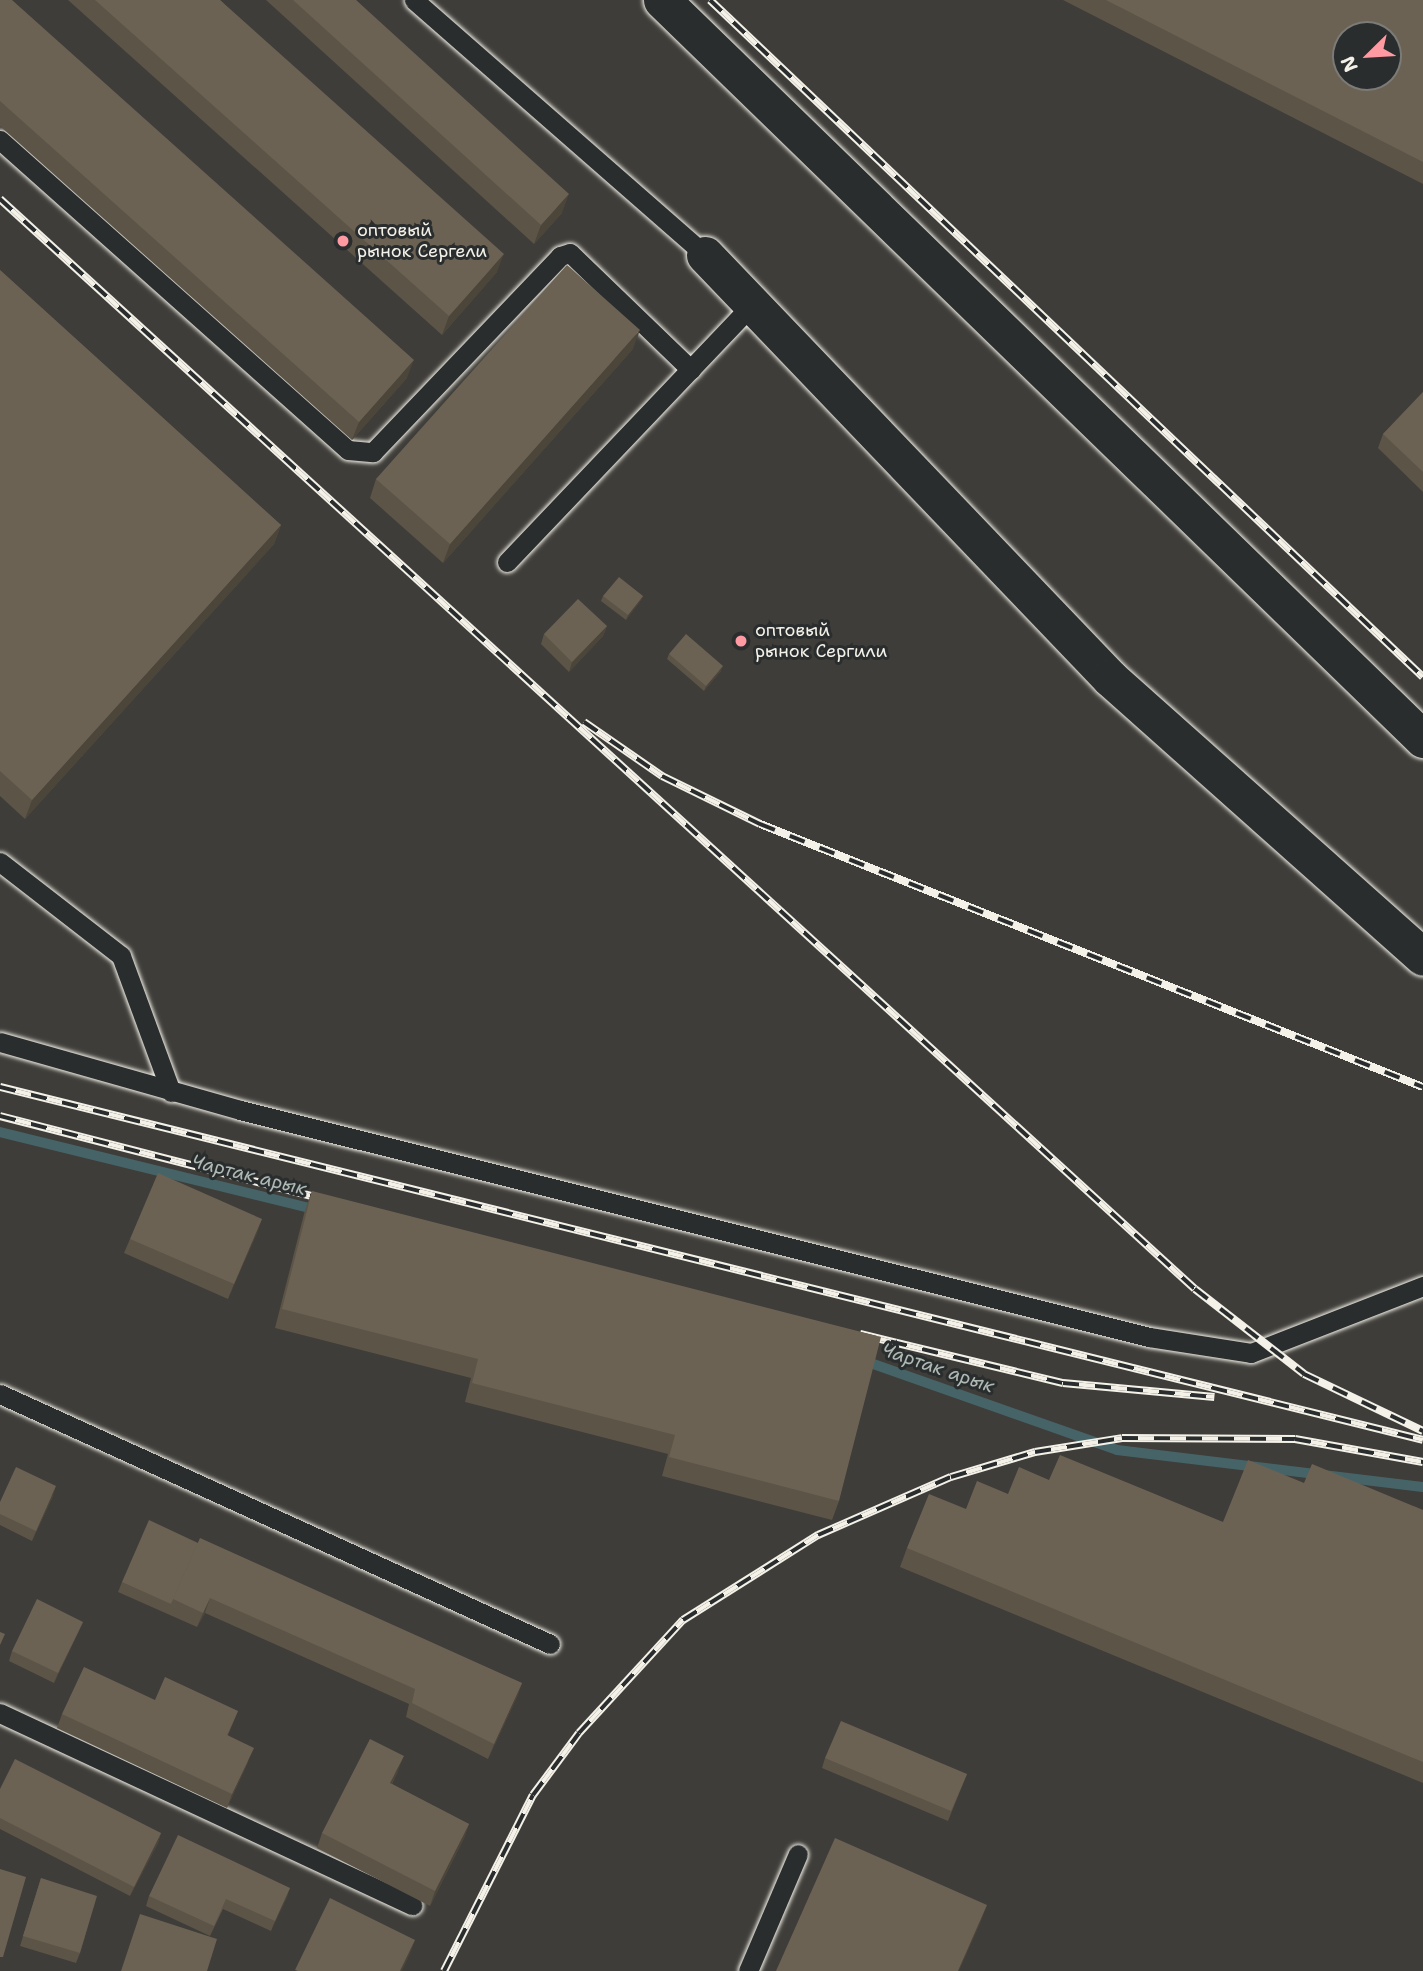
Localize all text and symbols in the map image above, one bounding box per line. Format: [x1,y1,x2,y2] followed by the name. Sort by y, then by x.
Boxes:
[1332,21,1402,91] north arrow
[1335,52,1364,76] text: N
[357,220,487,262] place label: оптовый рынок Сергели
[335,233,351,249] marker: оптовый рынок Сергели
[755,620,887,662] place label: оптовый рынок Сергили
[733,633,749,649] marker: оптовый рынок Сергили
[189,1150,309,1200] water label: Чартак арык
[879,1338,997,1398] water label: Чартак арык

